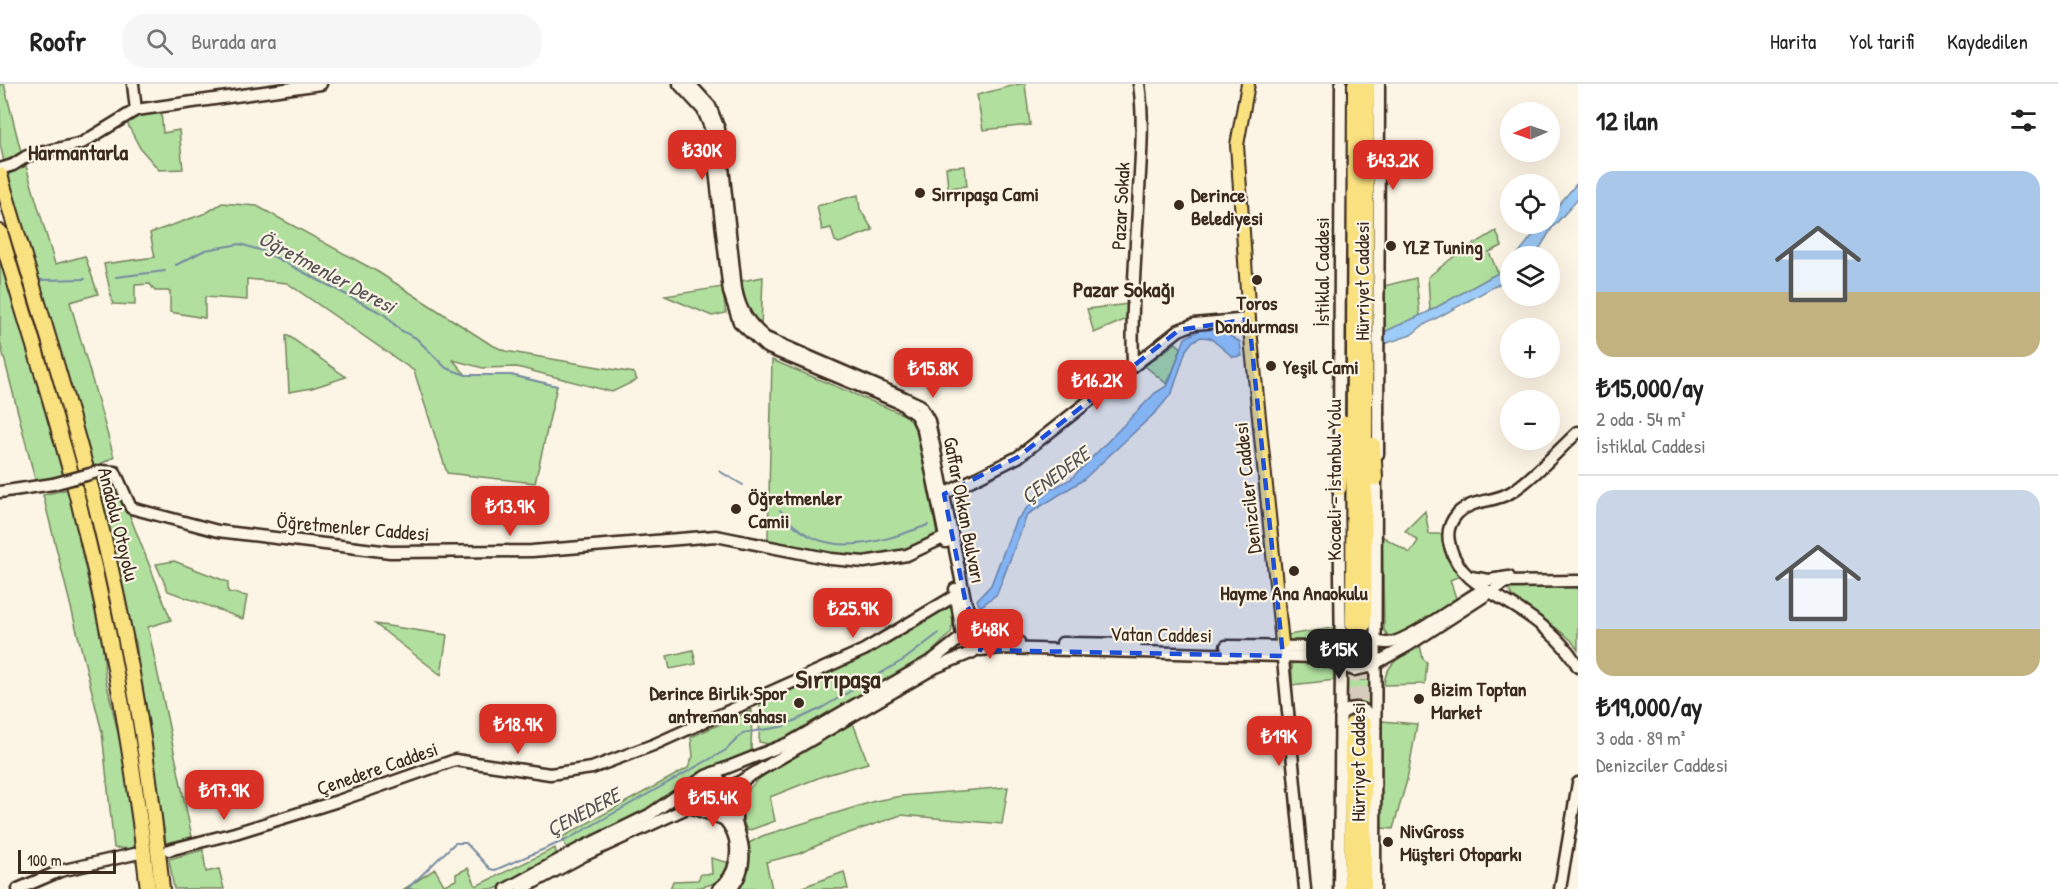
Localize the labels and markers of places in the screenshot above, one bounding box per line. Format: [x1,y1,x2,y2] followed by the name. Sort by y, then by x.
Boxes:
[666,130,738,181] pin: ₺30K
[1344,140,1442,191] pin: ₺43.2K
[932,180,1039,208] place label: Sırrıpaşa Cami
[1191,181,1263,232] place label: Derince Belediyesi
[913,186,927,200] marker: Sırrıpaşa Cami
[1172,198,1186,212] marker: Derince Belediyesi
[1403,233,1483,261] place label: YLZ Tuning
[1384,239,1398,253] marker: YLZ Tuning
[1250,273,1264,287] marker: Toros Dondurması
[1215,289,1299,339] place label: Toros Dondurması
[884,348,982,399] pin: ₺15.8K
[1283,353,1359,380] place label: Yeşil Cami
[1264,359,1278,373] marker: Yeşil Cami
[1048,360,1146,411] pin: ₺16.2K
[748,484,842,534] place label: Öğretmenler Camii
[461,486,559,537] pin: ₺13.9K
[729,502,743,516] marker: Öğretmenler Camii
[1287,564,1301,578] marker: Hayme Ana Anaokulu
[1220,579,1369,607] place label: Hayme Ana Anaokulu
[804,588,902,639] pin: ₺25.9K
[954,609,1026,660] pin: ₺48K
[1303,629,1375,680] pin: ₺15K
[1431,675,1527,725] place label: Bizim Toptan Market
[649,679,787,729] place label: Derince Birlik Spor antreman sahası
[1412,692,1426,706] marker: Bizim Toptan Market
[792,696,806,710] marker: Derince Birlik Spor antreman sahası
[469,704,567,755] pin: ₺18.9K
[1243,716,1315,767] pin: ₺19K
[175,770,273,821] pin: ₺17.9K
[664,777,762,828] pin: ₺15.4K
[1400,817,1522,868] place label: NivGross Müşteri Otoparkı
[1381,835,1395,849] marker: NivGross Müşteri Otoparkı

